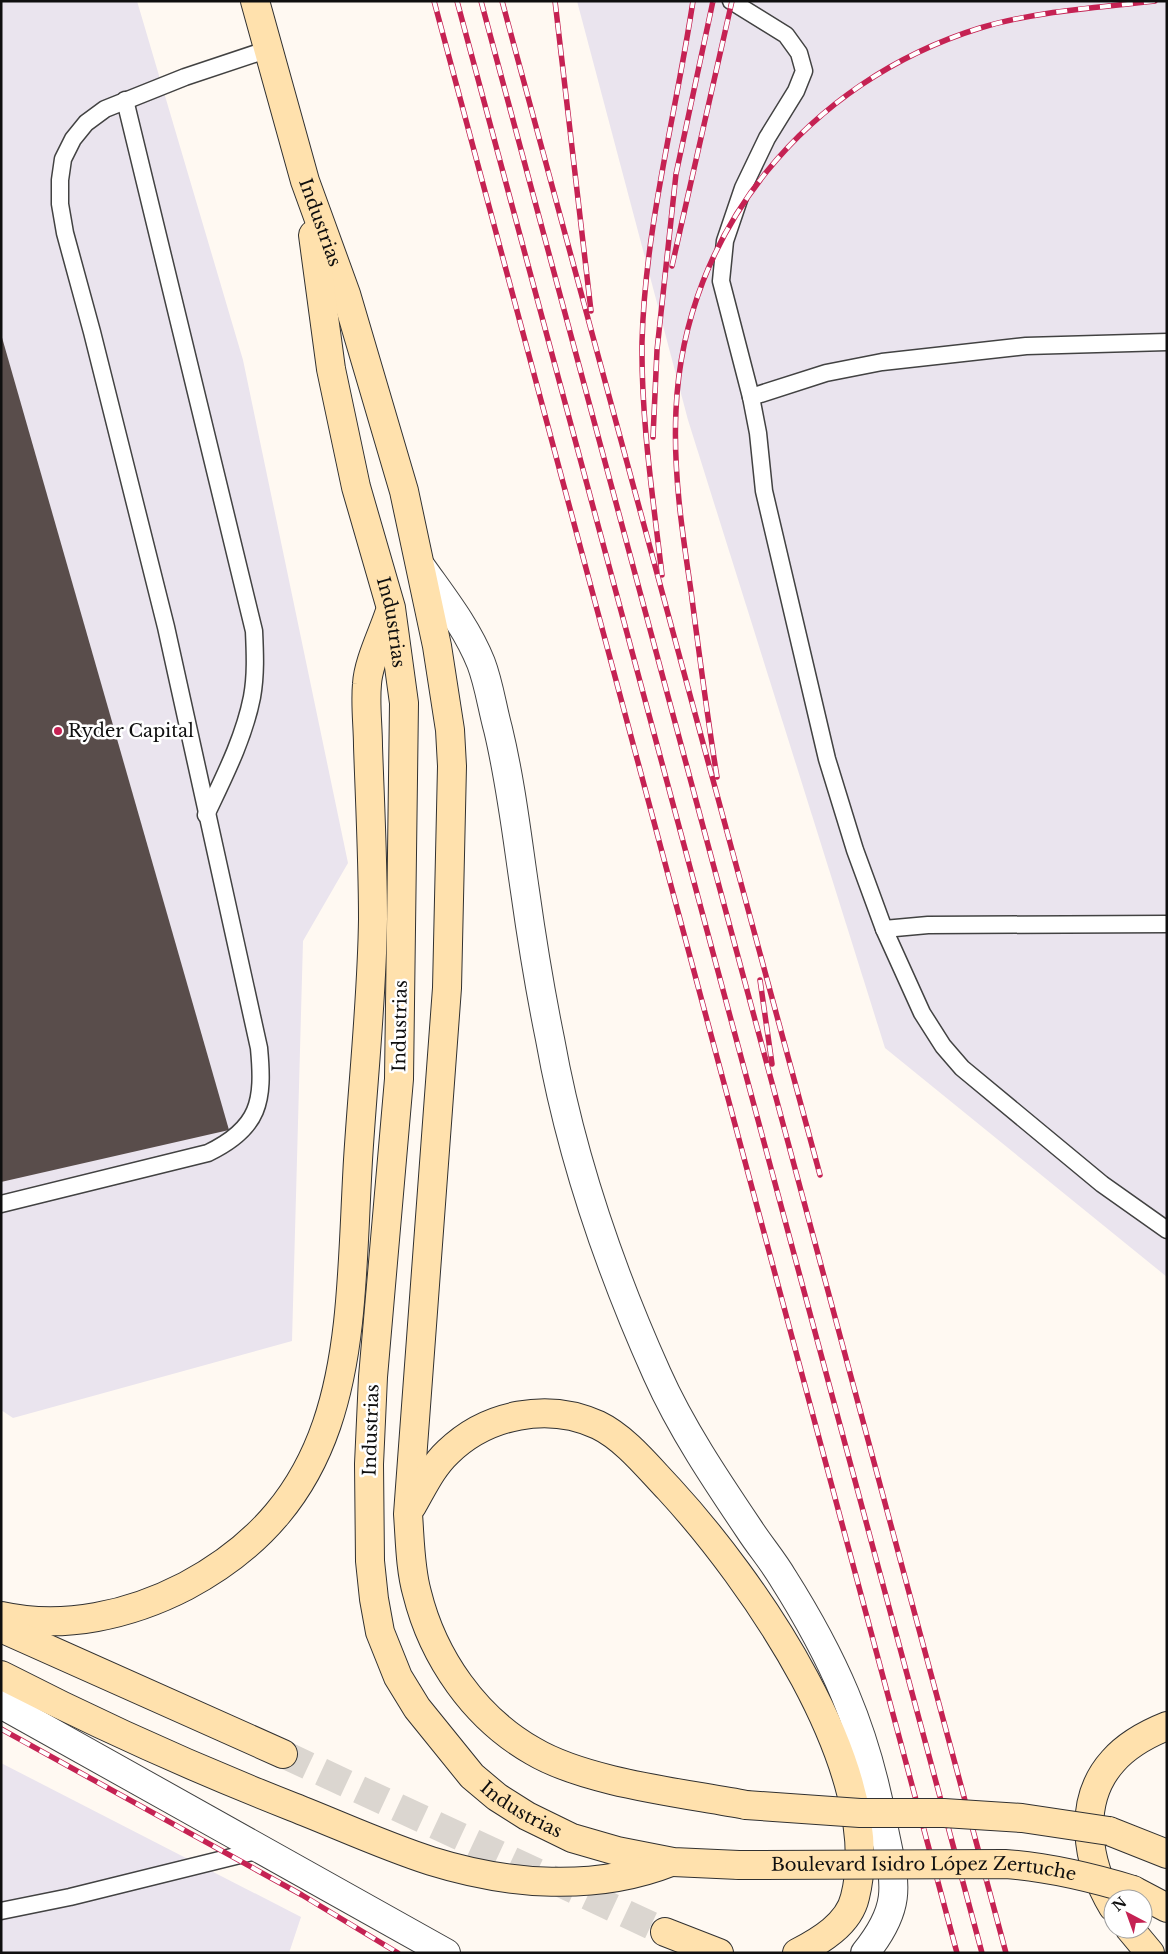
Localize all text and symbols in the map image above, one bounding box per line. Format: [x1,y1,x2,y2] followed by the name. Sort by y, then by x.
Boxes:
[294,176,346,270] street label: Industrias
[372,574,410,669] street label: Industrias
[68,720,194,742] place label: Ryder Capital
[52,725,64,737] marker: Ryder Capital
[388,980,412,1072] street label: Industrias
[358,1384,384,1476] street label: Industrias
[476,1777,566,1843] street label: Industrias
[771,1853,1078,1885] street label: Boulevard Isidro López Zertuche
[1103,1889,1153,1939] north arrow
[1109,1893,1130,1915] text: N

